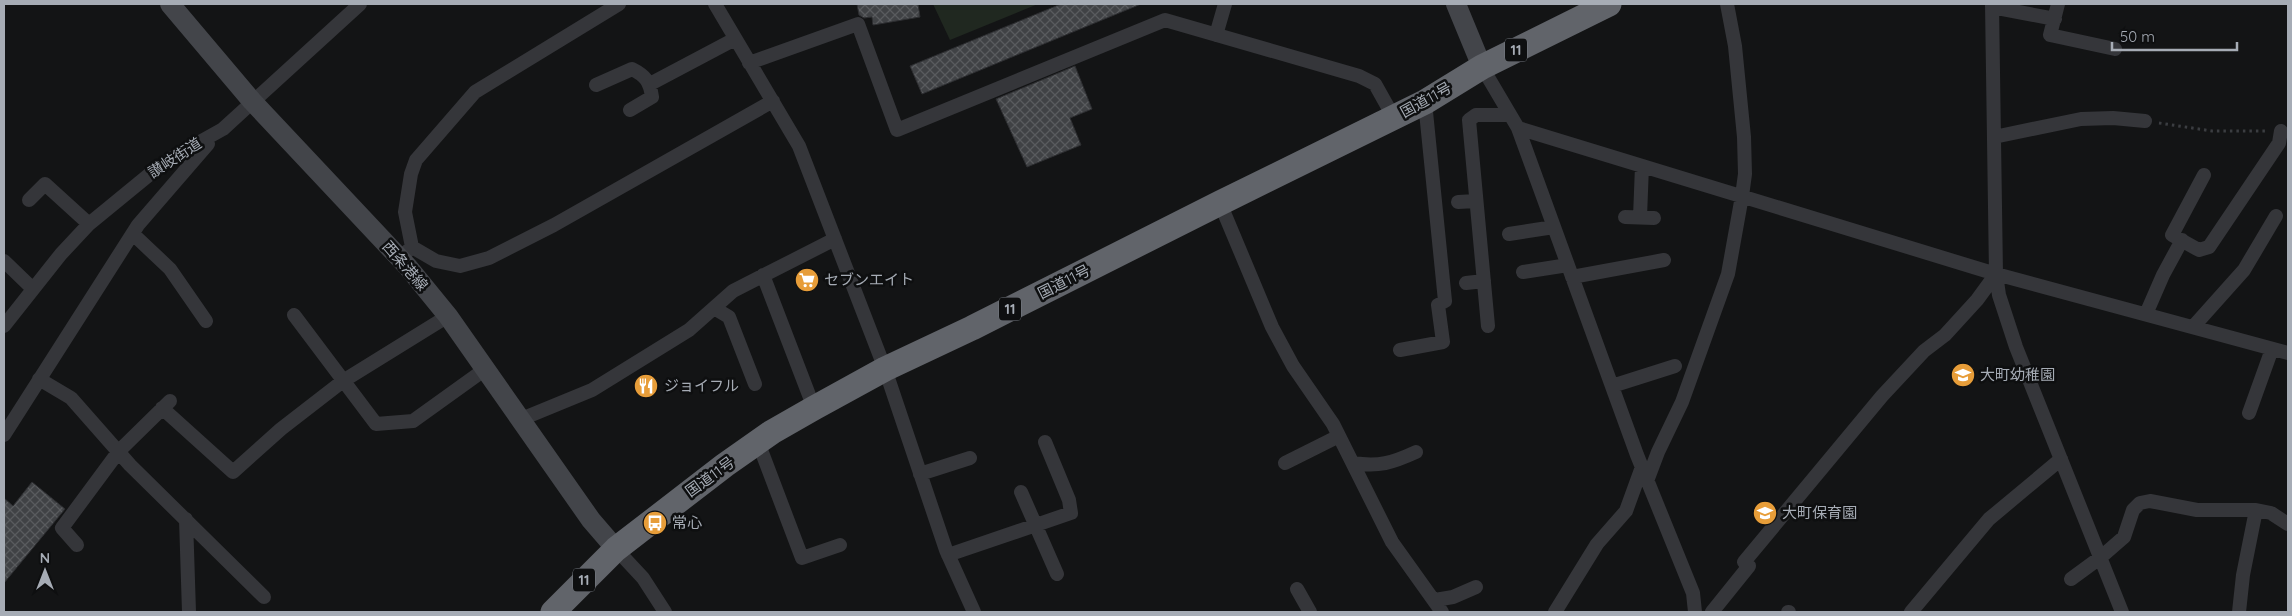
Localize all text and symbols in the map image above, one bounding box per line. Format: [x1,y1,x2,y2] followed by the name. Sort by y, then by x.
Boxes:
[2112,20,2237,52] scale bar
[2120,27,2155,46] text: 50 m
[1505,38,1527,62] road number: 11
[1397,78,1455,121] street label: 国道11号
[144,133,205,182] street label: 讃岐街道
[379,237,432,295] street label: 西条港線
[1034,260,1093,303] street label: 国道11号
[794,267,820,293] supermarket icon: セブンエイト
[824,270,914,289] place label: セブンエイト
[999,298,1021,320] road number: 11
[1950,362,1976,388] school or university icon: 大町幼稚園
[1980,365,2055,384] place label: 大町幼稚園
[633,373,659,399] restaurant icon: ジョイフル
[664,376,739,395] place label: ジョイフル
[681,452,738,501] street label: 国道11号
[1752,500,1778,526] school or university icon: 大町保育園
[1782,503,1857,522] place label: 大町保育園
[642,510,668,536] bus stop icon: 常心
[672,513,702,532] place label: 常心
[20,546,70,596] north arrow
[40,549,50,567] text: N
[573,568,595,592] road number: 11

